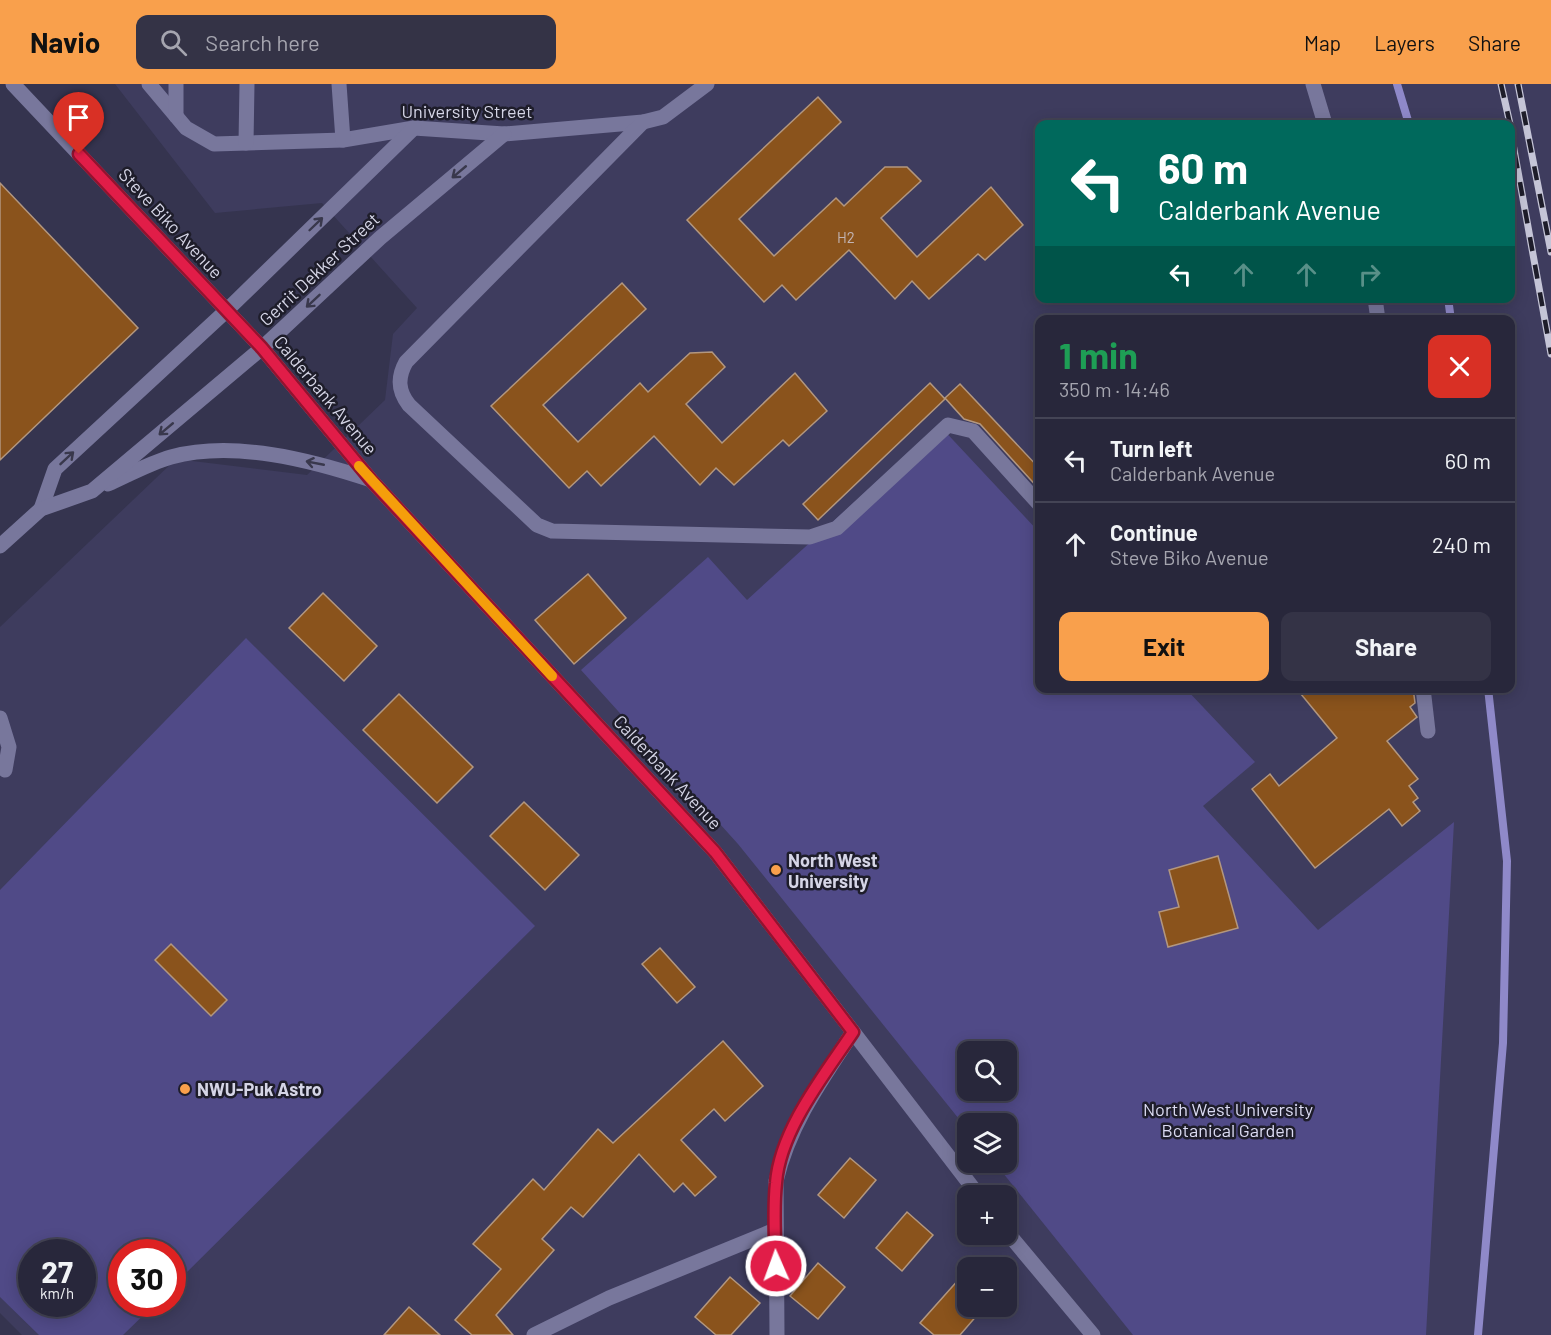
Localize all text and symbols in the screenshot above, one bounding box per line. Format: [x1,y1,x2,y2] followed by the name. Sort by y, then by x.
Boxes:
[136,15,556,69] search box
[30,25,100,59] text: Navio
[157,26,190,59] icon: search
[205,29,320,55] text: Search here
[1304,30,1341,55] text: Map
[1374,30,1435,55] text: Layers
[1468,30,1521,55] text: Share
[53,92,104,154] pin
[401,100,533,122] street label: University Street
[62,101,95,134] icon: arrive
[1158,142,1248,192] text: 60 m
[1059,144,1137,222] icon: left
[114,163,228,283] street label: Steve Biko Avenue
[451,165,467,178] one-way arrow
[1158,193,1381,225] text: Calderbank Avenue
[255,208,383,330] street label: Gerrit Dekker Street
[309,216,324,231] one-way arrow
[837,228,855,246] house number: H2
[1164,258,1197,291] icon: left
[1227,258,1260,291] icon: ahead
[1290,258,1323,291] icon: ahead
[1353,258,1386,291] icon: right
[305,294,320,308] one-way arrow
[270,331,382,459] street label: Calderbank Avenue
[1059,333,1138,376] text: 1 min
[1428,335,1491,398] button: close
[1059,377,1170,401] text: 350 m · 14:46
[159,422,174,436] one-way arrow
[1110,435,1193,461] text: Turn left
[1059,444,1092,477] icon: left
[1445,447,1491,473] text: 60 m
[60,451,75,465] one-way arrow
[306,457,325,468] one-way arrow
[1110,461,1275,485] text: Calderbank Avenue
[1110,519,1198,545] text: Continue
[1059,528,1092,561] icon: ahead
[1432,531,1491,557] text: 240 m
[1110,545,1269,569] text: Steve Biko Avenue
[1059,612,1269,681] button: Exit
[1281,612,1491,681] button: Share
[609,710,727,834] street label: Calderbank Avenue
[788,849,878,892] place label: North West University
[769,863,783,877] marker: North West University
[957,1041,1017,1317] map controls
[957,1041,1017,1101] button: search
[197,1078,322,1100] place label: NWU-Puk Astro
[178,1082,192,1096] marker: NWU-Puk Astro
[1143,1098,1313,1141] park label: North West University Botanical Garden
[957,1113,1017,1173] button: layers
[957,1185,1017,1245] button: +
[744,1234,808,1298] position arrow
[108,1239,186,1317] speed limit sign: 30
[41,1253,73,1289] text: 27
[957,1257,1017,1317] button: −
[40,1284,74,1302] text: km/h

